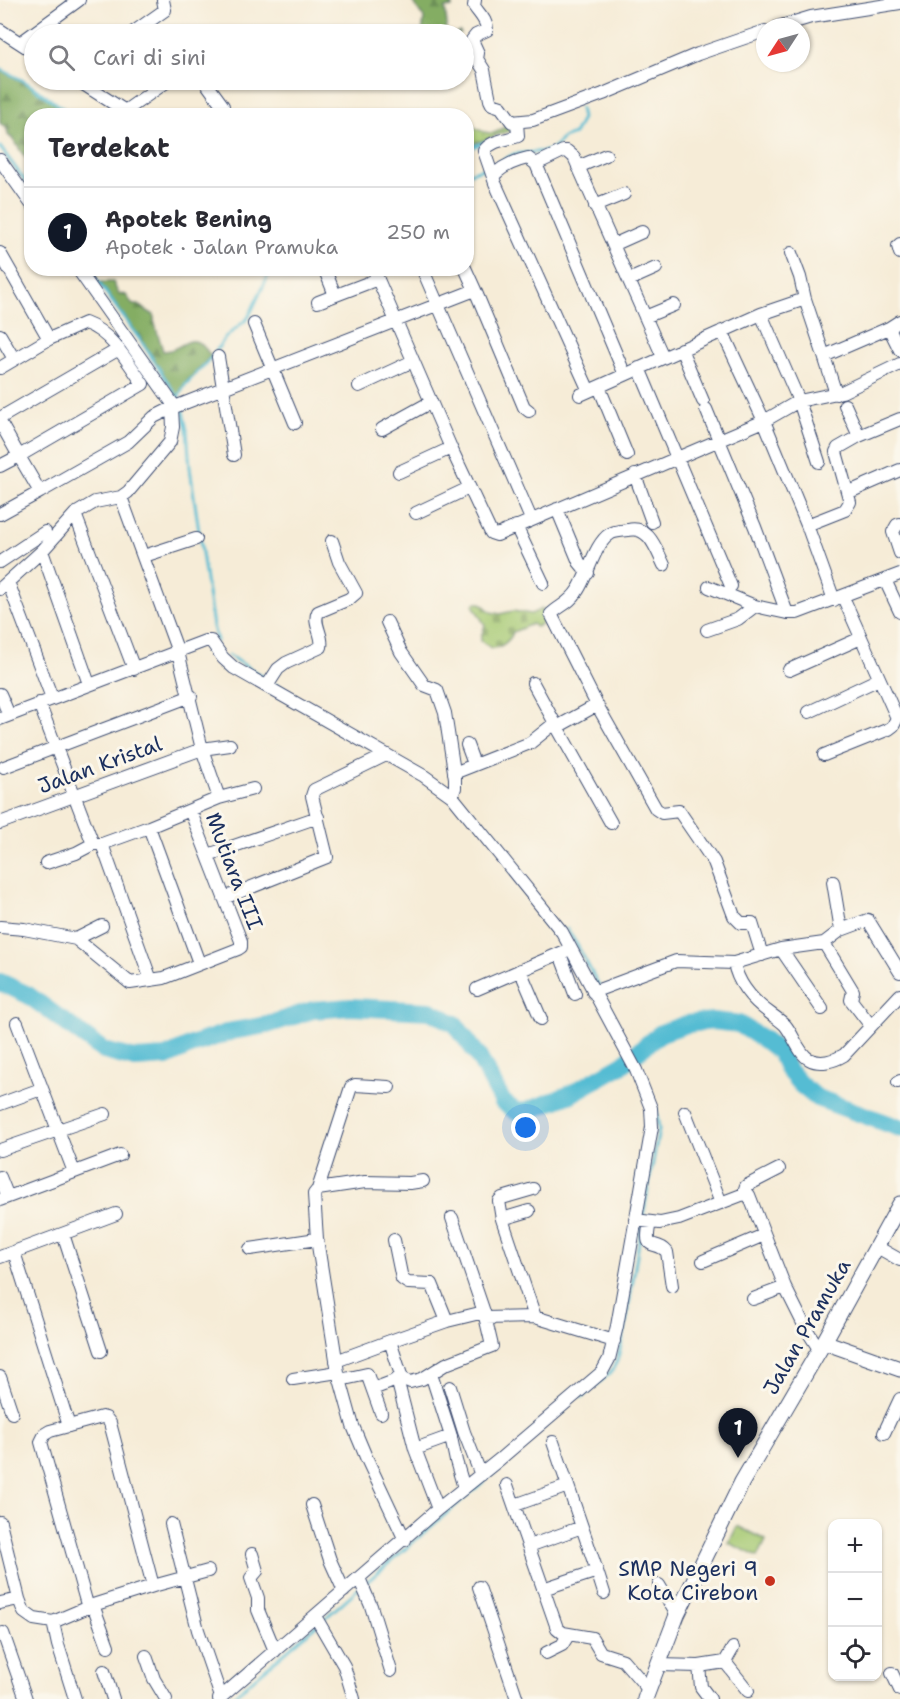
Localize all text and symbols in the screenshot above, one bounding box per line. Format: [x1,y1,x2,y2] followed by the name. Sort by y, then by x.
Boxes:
[756,18,810,72] north arrow
[24,24,474,90] search box
[45,41,78,74] icon: search
[93,43,206,72] text: Cari di sini
[48,130,170,165] text: Terdekat
[105,205,272,234] text: Apotek Bening
[63,219,72,245] text: 1
[386,219,450,245] text: 250 m
[105,234,338,260] text: Apotek · Jalan Pramuka
[34,729,167,800] street label: Jalan Kristal
[199,808,269,934] street label: Mutiara III
[511,1113,540,1142] your location
[757,1254,857,1400] street label: Jalan Pramuka
[718,1408,758,1458] pin: 1
[828,1519,882,1681] map controls
[828,1519,882,1573] button: +
[618,1555,758,1607] place label: SMP Negeri 9 Kota Cirebon
[828,1573,882,1627] button: −
[763,1574,777,1588] marker: SMP Negeri 9 Kota Cirebon
[828,1627,882,1681] button: locate

